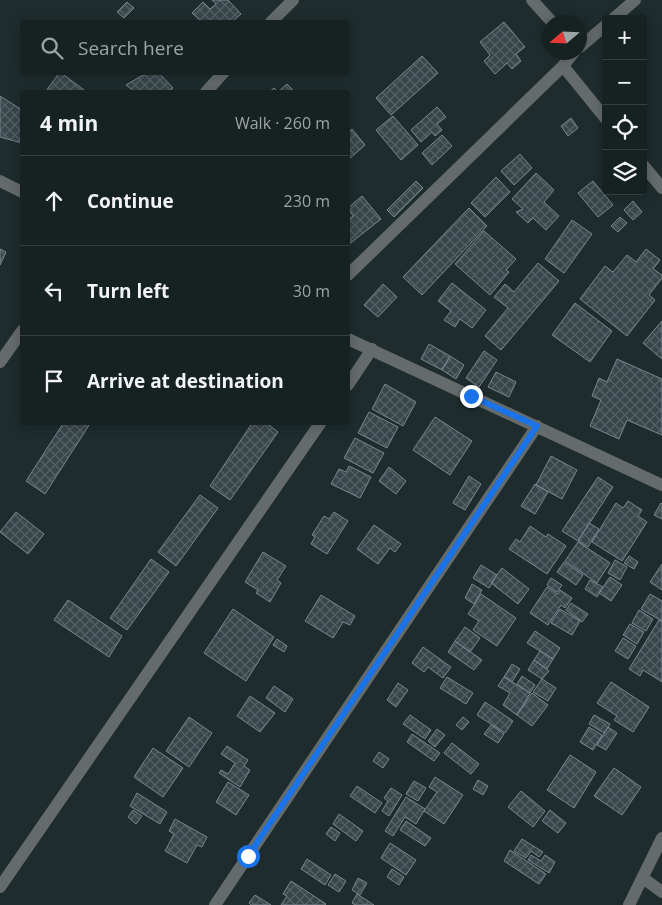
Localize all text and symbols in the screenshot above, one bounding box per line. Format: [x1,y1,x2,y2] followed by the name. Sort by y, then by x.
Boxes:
[542,15,587,60] north arrow
[602,15,647,195] map controls
[602,15,647,60] button: +
[20,20,350,75] search box
[38,34,66,62] icon: search
[78,35,184,61] text: Search here
[602,60,647,105] button: −
[602,105,647,150] button: locate
[40,109,98,137] text: 4 min
[235,112,330,134] text: Walk · 260 m
[602,150,647,195] button: layers
[40,187,68,215] icon: ahead
[87,188,174,214] text: Continue
[284,190,330,212] text: 230 m
[40,277,68,305] icon: left
[87,278,169,304] text: Turn left
[293,280,330,302] text: 30 m
[40,367,68,395] icon: arrive
[87,368,284,394] text: Arrive at destination
[460,385,483,408] route end
[237,845,260,868] route start

